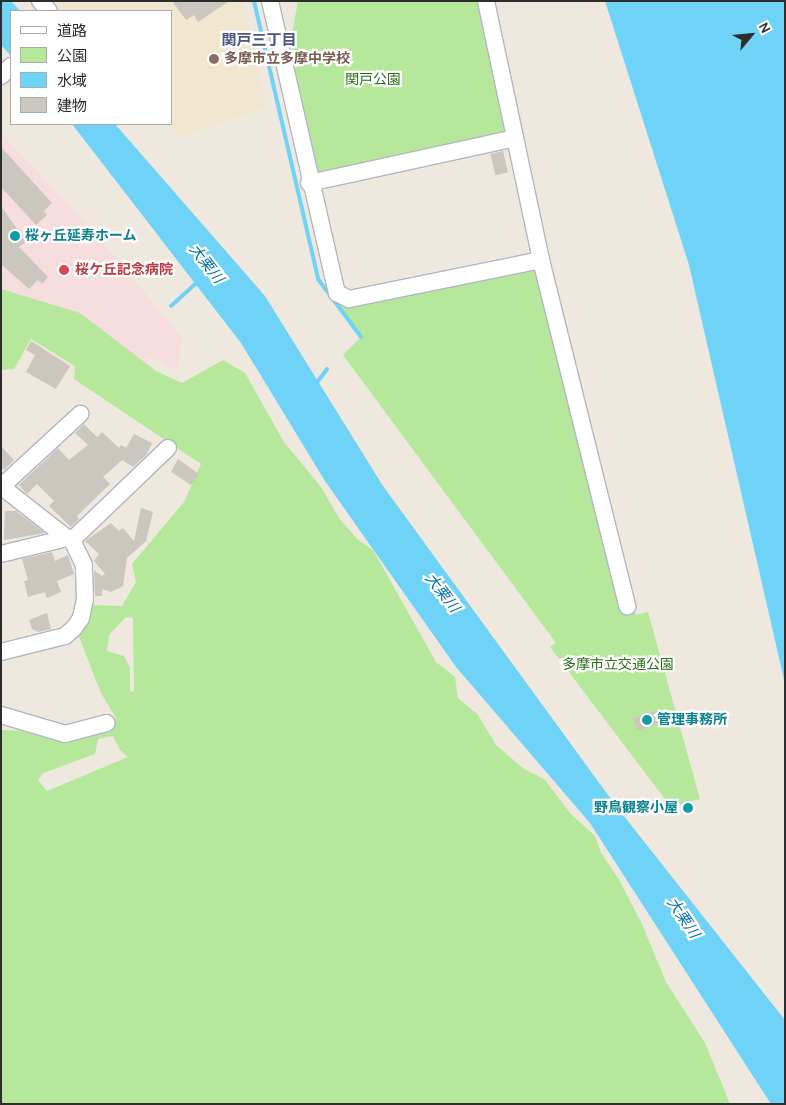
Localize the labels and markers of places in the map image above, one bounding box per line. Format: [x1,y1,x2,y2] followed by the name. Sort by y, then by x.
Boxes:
[224,51,350,67] place label: 多摩市立多摩中学校
[208,53,220,65] marker: 多摩市立多摩中学校
[25,228,137,244] place label: 桜ヶ丘延寿ホーム
[9,230,21,242] marker: 桜ヶ丘延寿ホーム
[75,262,173,278] place label: 桜ケ丘記念病院
[57,263,71,277] marker: 桜ケ丘記念病院
[657,712,727,728] place label: 管理事務所
[641,714,653,726] marker: 管理事務所
[594,800,678,816] place label: 野鳥観察小屋
[682,802,694,814] marker: 野鳥観察小屋

